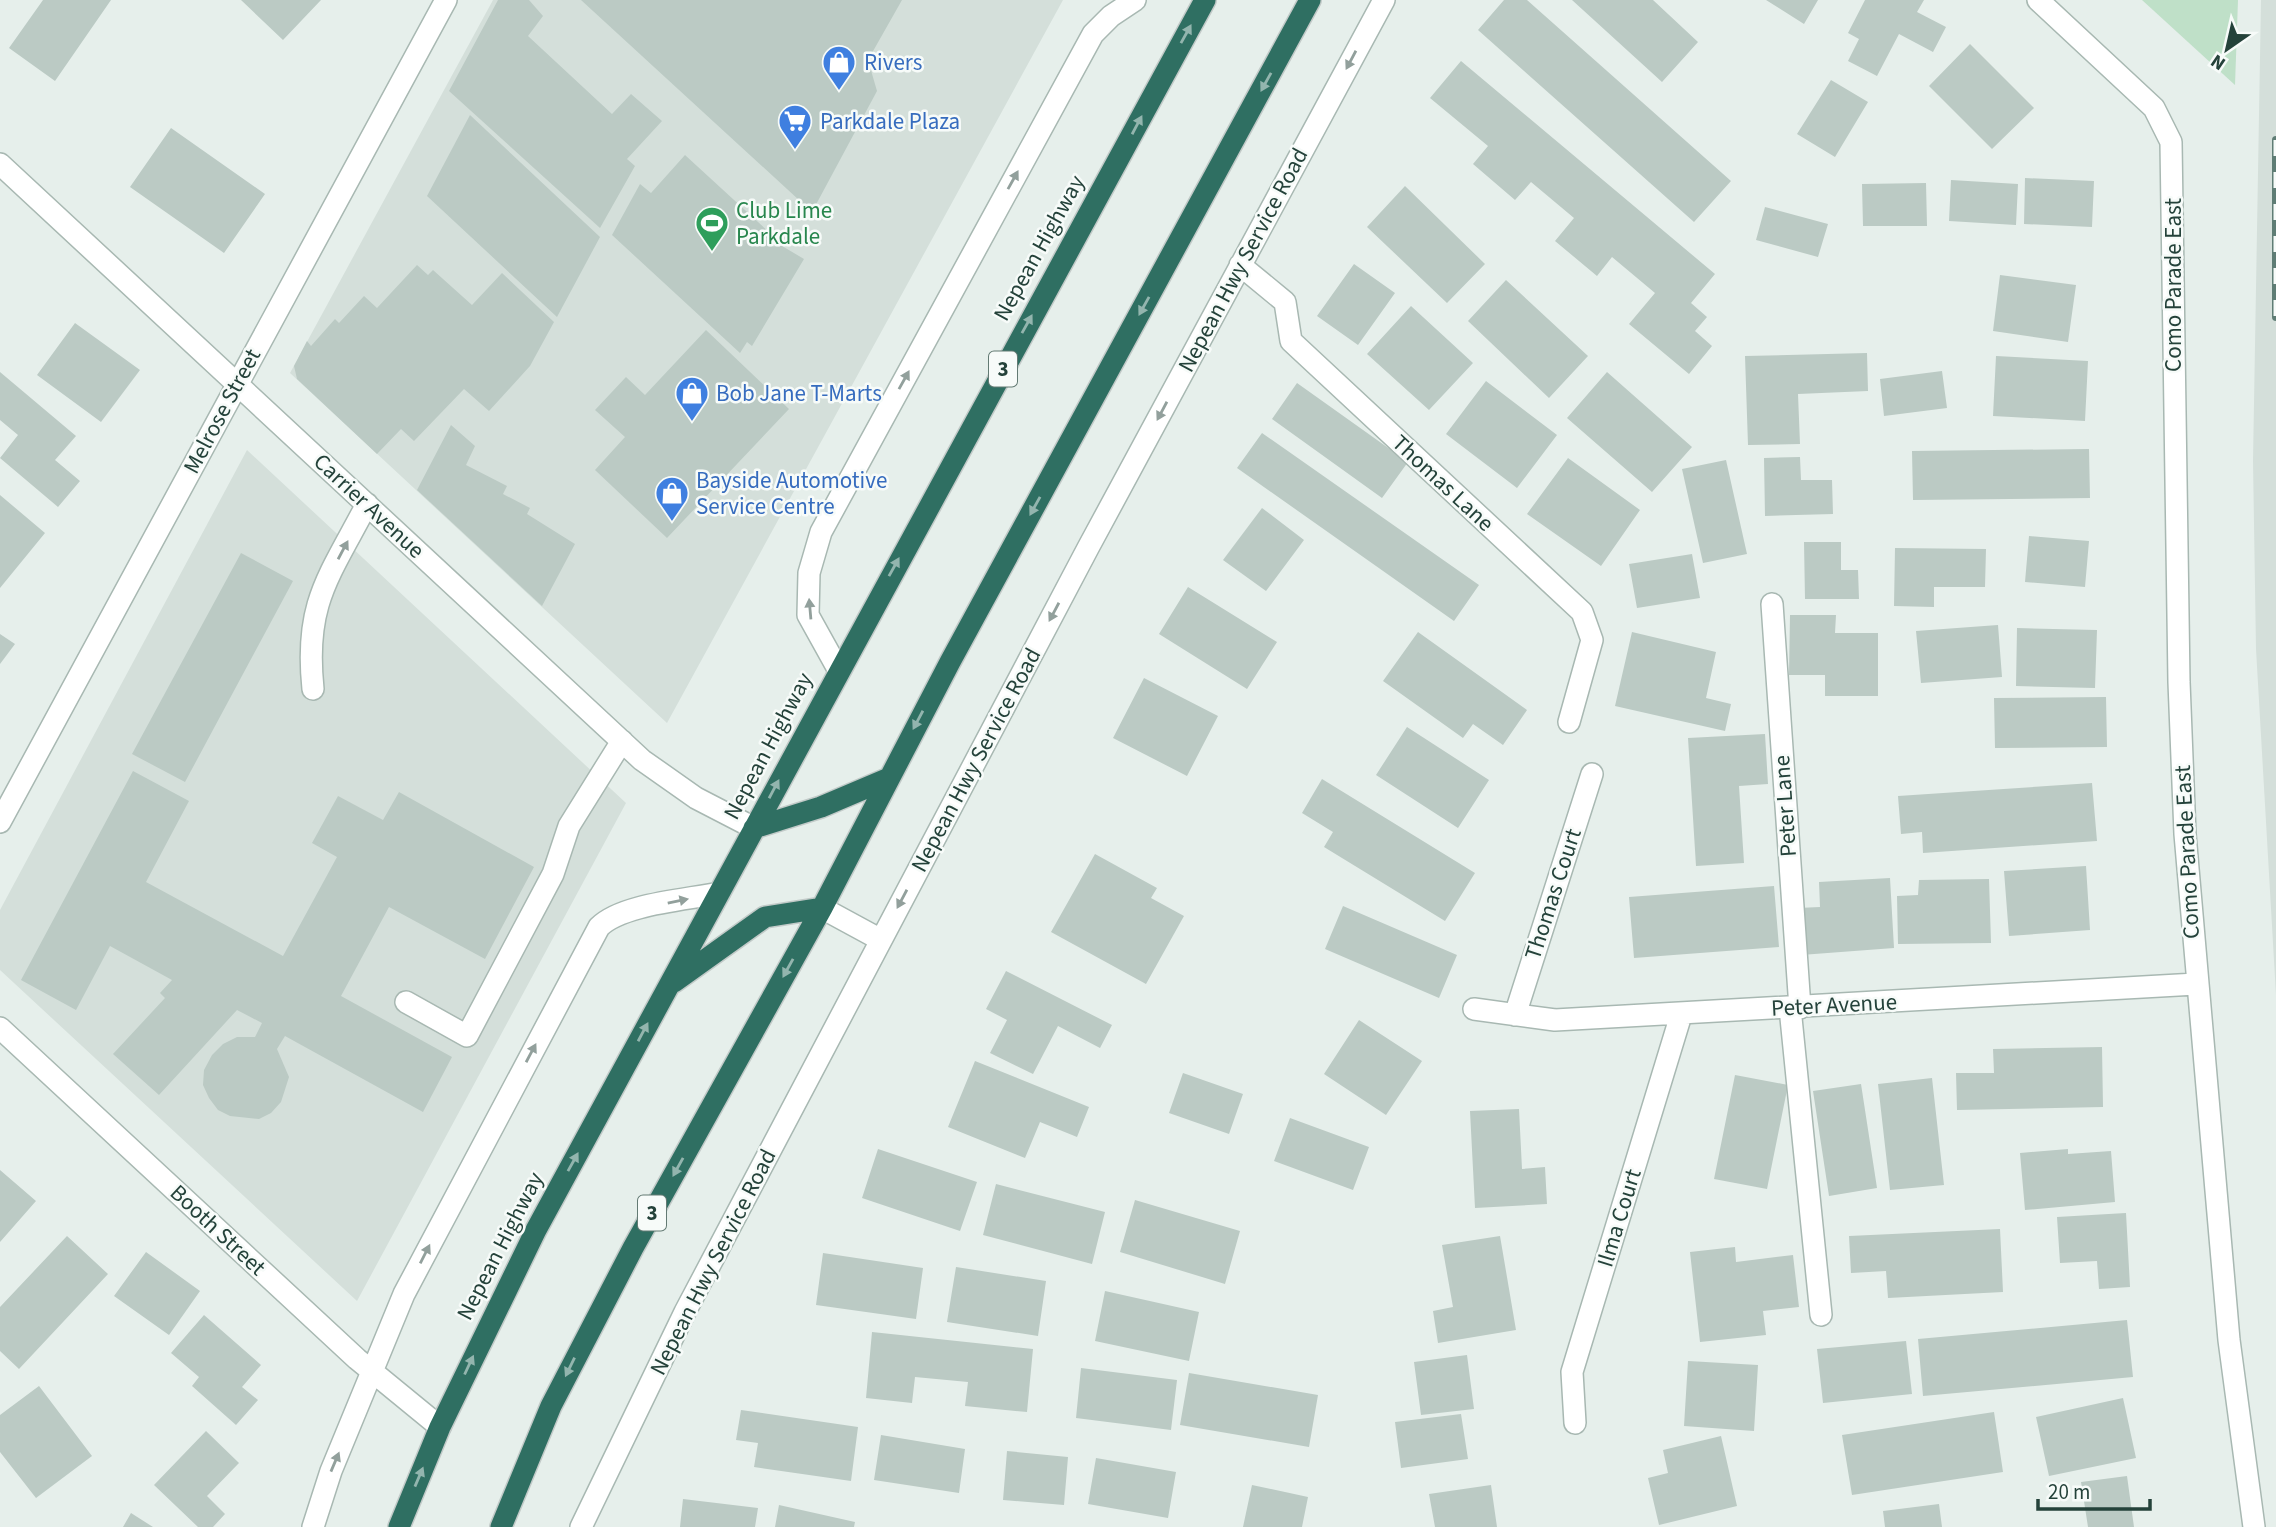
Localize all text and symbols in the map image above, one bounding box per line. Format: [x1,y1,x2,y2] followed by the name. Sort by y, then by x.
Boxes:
[2192,14,2262,84] north arrow
[1180,25,1192,44] one-way arrow
[820,43,858,92] shop icon: Rivers
[864,46,922,79] place label: Rivers
[2206,47,2231,77] text: N
[1346,50,1357,70] one-way arrow
[1260,72,1272,91] one-way arrow
[776,102,814,151] supermarket icon: Parkdale Plaza
[820,105,960,138] place label: Parkdale Plaza
[1131,115,1143,134] one-way arrow
[1170,142,1316,378] street label: Nepean Hwy Service Road
[985,169,1093,327] street label: Nepean Highway
[1007,170,1019,190] one-way arrow
[736,194,832,253] place label: Club Lime Parkdale
[2157,198,2190,372] street label: Como Parade East
[693,204,731,253] sports icon: Club Lime Parkdale
[1138,297,1150,316] one-way arrow
[1022,314,1033,334] one-way arrow
[175,342,269,479] street label: Melrose Street
[989,352,1017,386] road number: 3
[898,370,910,390] one-way arrow
[673,374,711,423] shop icon: Bob Jane T-Marts
[716,377,882,410] place label: Bob Jane T-Marts
[1156,401,1168,421] one-way arrow
[1385,427,1501,539] street label: Thomas Lane
[306,446,432,566] street label: Carrier Avenue
[696,464,887,523] place label: Bayside Automotive Service Centre
[653,474,691,523] shop icon: Bayside Automotive Service Centre
[1029,496,1041,516] one-way arrow
[337,540,349,560] one-way arrow
[888,556,900,576] one-way arrow
[804,598,815,620] one-way arrow
[1049,602,1061,622] one-way arrow
[903,642,1049,878] street label: Nepean Hwy Service Road
[715,666,821,825] street label: Nepean Highway
[912,711,924,730] one-way arrow
[1765,754,1805,858] street label: Peter Lane
[2166,764,2208,940] street label: Como Parade East
[769,779,780,799] one-way arrow
[1516,824,1590,964] street label: Thomas Court
[897,890,909,910] one-way arrow
[667,896,689,907] one-way arrow
[782,958,794,978] one-way arrow
[1770,985,1898,1025] street label: Peter Avenue
[637,1022,649,1042] one-way arrow
[526,1043,537,1063] one-way arrow
[642,1143,784,1381] street label: Nepean Hwy Service Road
[566,1152,578,1172] one-way arrow
[672,1157,684,1176] one-way arrow
[1588,1165,1650,1271] street label: Ilma Court
[448,1166,552,1326] street label: Nepean Highway
[163,1177,274,1283] street label: Booth Street
[638,1196,666,1230] road number: 3
[419,1244,430,1264] one-way arrow
[464,1355,475,1375] one-way arrow
[565,1357,576,1377] one-way arrow
[329,1452,340,1473] one-way arrow
[414,1466,425,1487] one-way arrow
[2038,1468,2150,1512] scale bar
[2048,1477,2090,1507] text: 20 m

